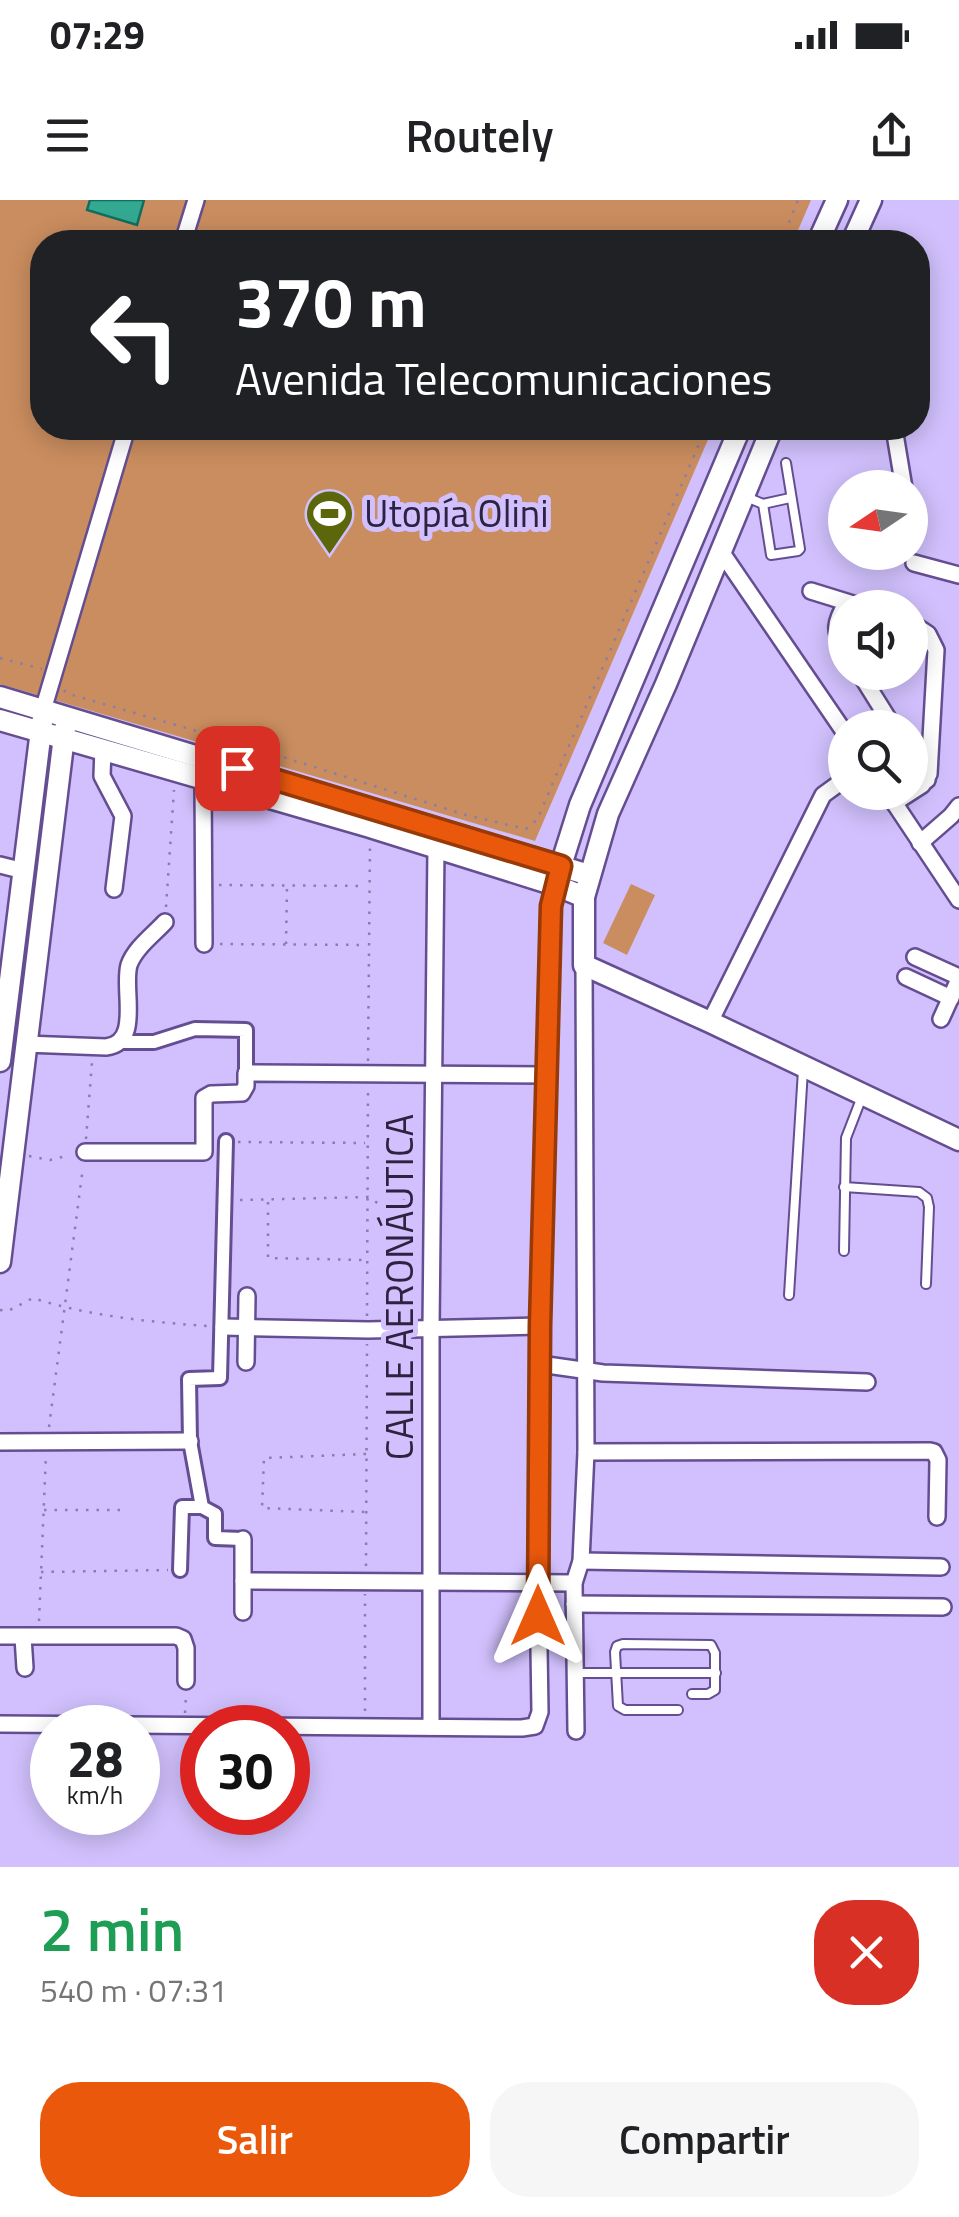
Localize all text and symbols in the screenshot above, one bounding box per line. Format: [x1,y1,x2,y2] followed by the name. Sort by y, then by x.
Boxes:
[50,6,145,64] text: 07:29
[405,101,554,169] text: Routely
[40,108,95,163] icon: menu
[864,108,919,163] icon: share
[235,248,427,354] text: 370 m
[70,270,200,400] icon: left
[235,344,773,412] text: Avenida Telecomunicaciones
[828,470,928,570] north arrow
[828,470,928,810] map controls
[364,484,549,542] place label: Utopía Olini
[303,488,355,556] sports icon: Utopía Olini
[828,590,928,690] button: sound
[828,710,928,810] button: search
[195,726,280,811] pin
[210,741,265,796] icon: arrive
[370,1114,428,1460] street label: CALLE AERONÁUTICA
[486,1564,590,1668] position arrow
[180,1705,310,1835] speed limit sign: 30
[67,1720,123,1796] text: 28
[67,1776,123,1814] text: km/h
[40,1883,184,1974] text: 2 min
[814,1900,919,2005] button: close
[40,1966,227,2014] text: 540 m · 07:31
[40,2082,470,2197] button: Salir
[490,2082,919,2197] button: Compartir

